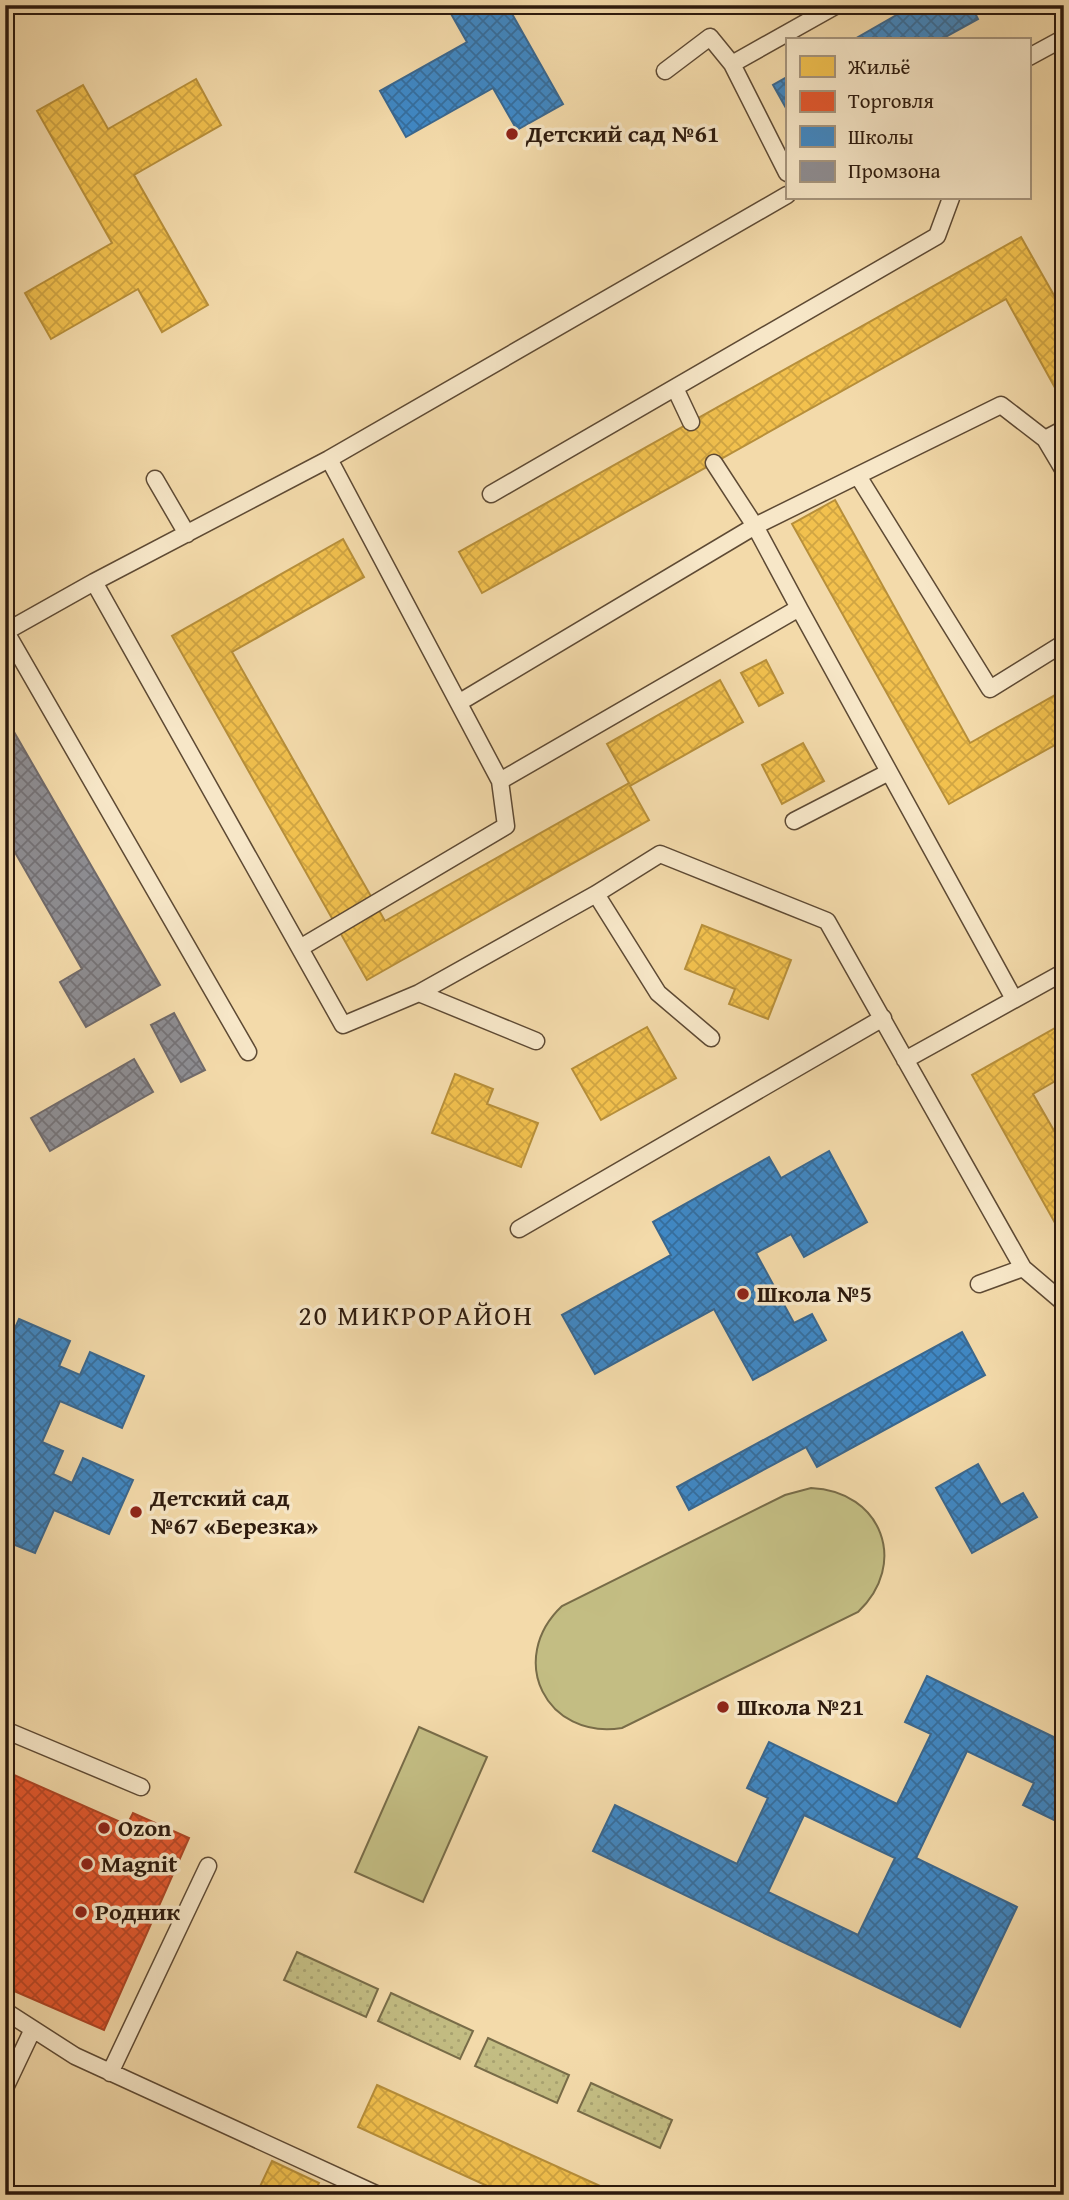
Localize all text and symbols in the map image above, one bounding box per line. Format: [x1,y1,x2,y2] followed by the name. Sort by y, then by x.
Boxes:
[786,38,1030,200] legend
[847,51,911,82] text: Жильё
[848,85,934,116] text: Торговля
[525,116,719,151] place label: Детский сад №61
[848,121,914,152] text: Школы
[504,126,520,142] marker: Детский сад №61
[848,155,941,186] text: Промзона
[757,1276,872,1311] place label: Школа №5
[735,1286,751,1302] marker: Школа №5
[298,1294,534,1335] district label: 20 МИКРОРАЙОН
[149,1480,318,1543] place label: Детский сад №67 «Березка»
[128,1504,144,1520] marker: Детский сад №67 «Березка»
[737,1689,865,1724] place label: Школа №21
[715,1699,731,1715] marker: Школа №21
[118,1810,172,1845] place label: Ozon
[96,1820,112,1836] marker: Ozon
[101,1846,177,1881] place label: Magnit
[79,1856,95,1872] marker: Magnit
[95,1894,180,1929] place label: Родник
[73,1904,89,1920] marker: Родник

